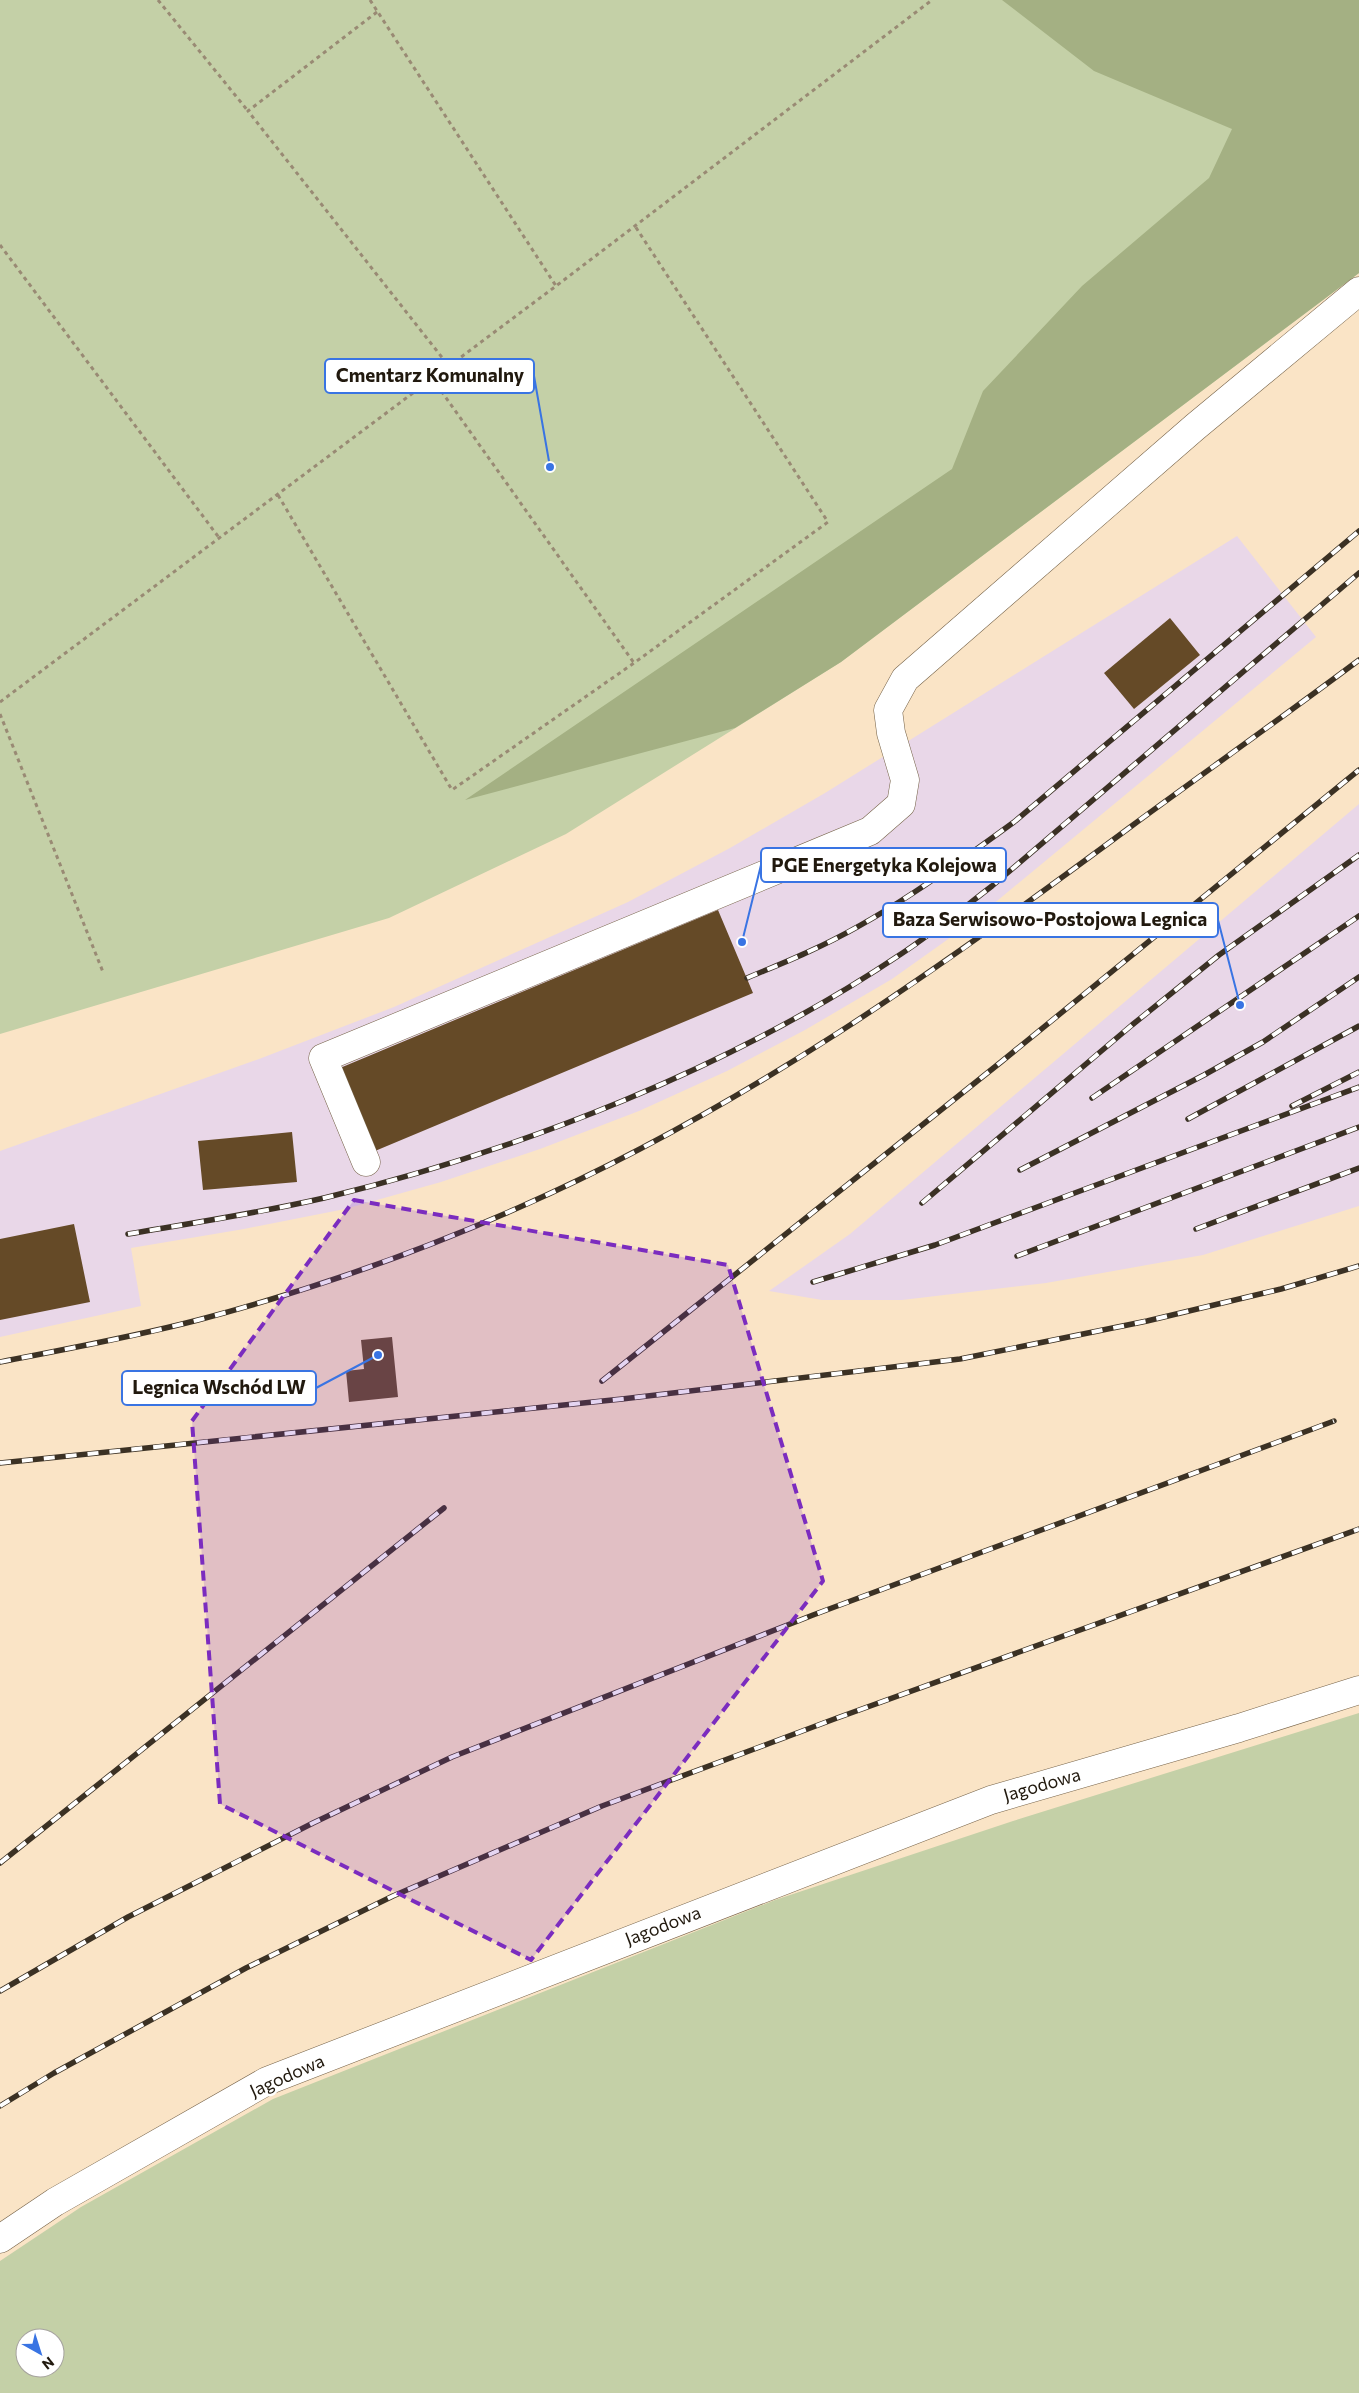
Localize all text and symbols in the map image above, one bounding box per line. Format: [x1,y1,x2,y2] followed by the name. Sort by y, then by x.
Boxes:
[325,359,534,393] callout: Cmentarz Komunalny
[336,363,525,386] text: Cmentarz Komunalny
[761,848,1006,882] callout: PGE Energetyka Kolejowa
[771,853,997,876] text: PGE Energetyka Kolejowa
[883,903,1218,937] callout: Baza Serwisowo-Postojowa Legnica
[893,907,1207,930] text: Baza Serwisowo-Postojowa Legnica
[122,1371,316,1405] callout: Legnica Wschód LW
[132,1375,306,1398] text: Legnica Wschód LW
[1000,1763,1083,1806] street label: Jagodowa
[622,1901,704,1950] street label: Jagodowa
[246,2049,327,2101] street label: Jagodowa
[15,2328,65,2378] north arrow
[39,2354,58,2373] text: N

